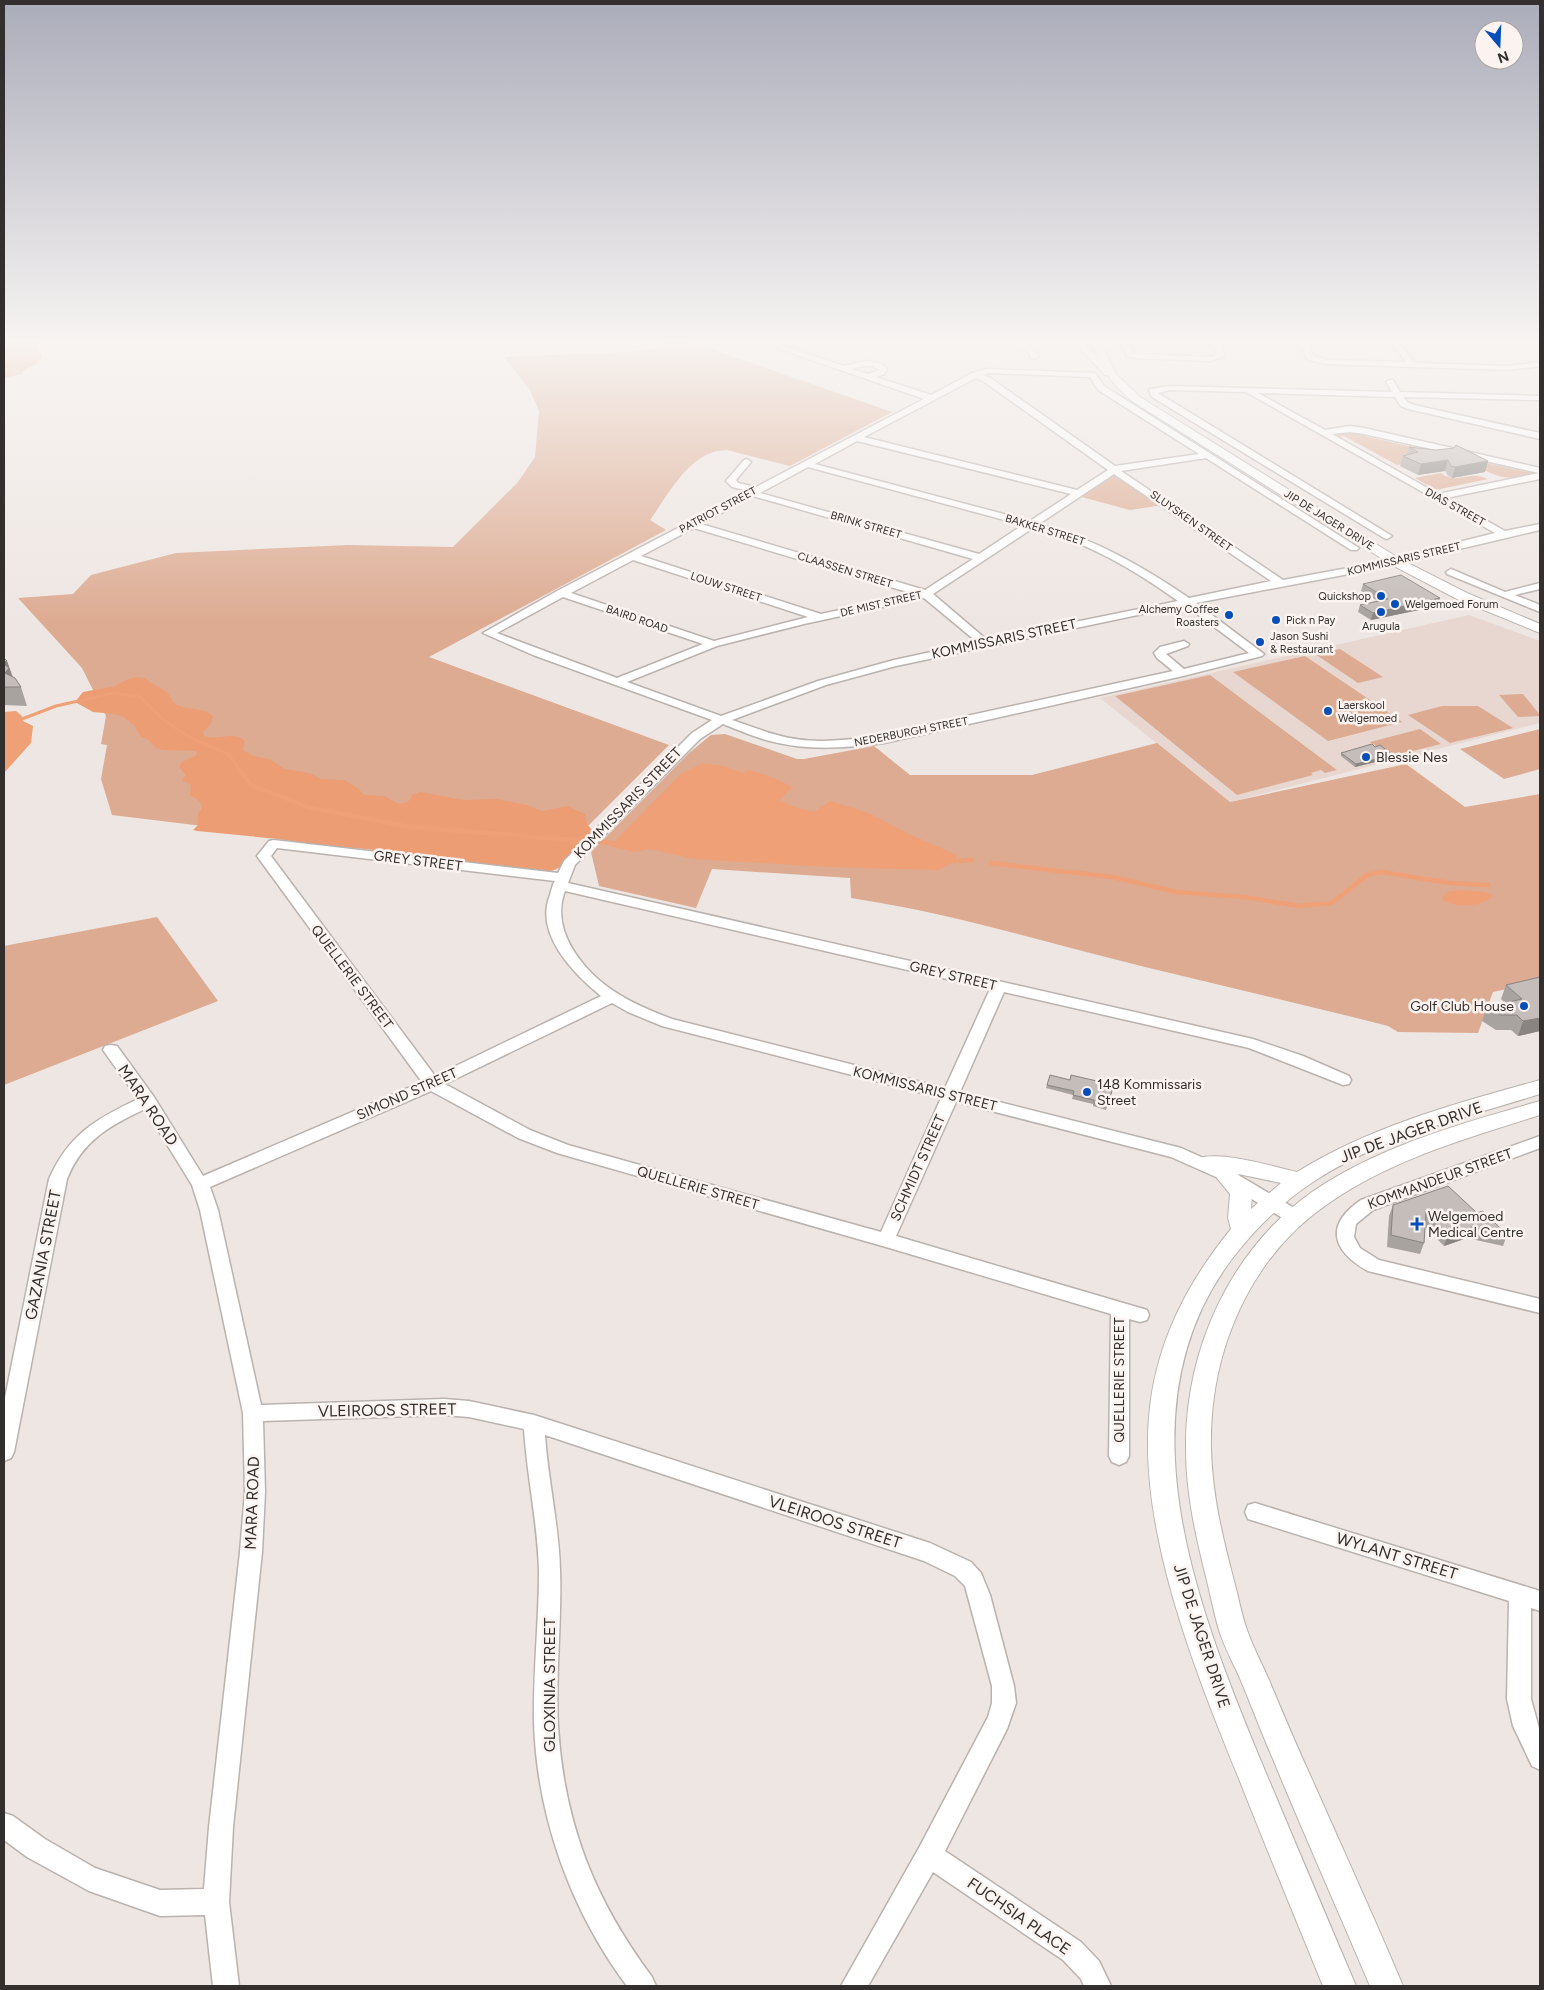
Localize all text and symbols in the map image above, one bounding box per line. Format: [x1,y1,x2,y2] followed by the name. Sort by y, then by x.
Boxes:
[1474,20,1524,70] north arrow
[1495,47,1511,67] text: N
[677,484,759,536] street label: PATRIOT STREET
[1423,485,1487,529] street label: DIAS STREET
[1282,487,1376,553] street label: JIP DE JAGER DRIVE
[1148,488,1234,554] street label: SLUYSKEN STREET
[829,509,903,541] street label: BRINK STREET
[1004,512,1086,548] street label: BAKKER STREET
[1346,540,1462,578] street label: KOMMISSARIS STREET
[796,549,894,591] street label: CLAASSEN STREET
[689,569,763,605] street label: LOUW STREET
[839,588,923,620] street label: DE MIST STREET
[1318,590,1371,603] place label: Quickshop
[1375,590,1387,602] marker: Quickshop
[1389,598,1401,610] marker: Welgemoed Forum
[1405,598,1498,611] place label: Welgemoed Forum
[604,602,670,636] street label: BAIRD ROAD
[1139,603,1219,629] place label: Alchemy Coffee Roasters
[1375,606,1387,618] marker: Arugula
[1223,609,1235,621] marker: Alchemy Coffee Roasters
[1270,614,1282,626] marker: Pick n Pay
[1286,614,1336,627] place label: Pick n Pay
[930,615,1078,663] street label: KOMMISSARIS STREET
[1362,620,1400,633] place label: Arugula
[1270,630,1333,656] place label: Jason Sushi & Restaurant
[1254,636,1266,648] marker: Jason Sushi & Restaurant
[1338,699,1397,725] place label: Laerskool Welgemoed
[1322,705,1334,717] marker: Laerskool Welgemoed
[853,715,969,749] street label: NEDERBURGH STREET
[571,744,686,862] street label: KOMMISSARIS STREET
[1376,749,1448,766] place label: Blessie Nes
[1360,751,1372,763] marker: Blessie Nes
[373,847,463,875] street label: GREY STREET
[307,922,397,1033] street label: QUELLERIE STREET
[908,958,999,994] street label: GREY STREET
[1410,998,1514,1015] place label: Golf Club House
[1518,1000,1530,1012] marker: Golf Club House
[114,1061,182,1149] street label: MARA ROAD
[851,1063,999,1115] street label: KOMMISSARIS STREET
[354,1064,460,1124] street label: SIMOND STREET
[1097,1076,1202,1109] place label: 148 Kommissaris Street
[1081,1086,1093,1098] marker: 148 Kommissaris Street
[1337,1097,1485,1167] street label: JIP DE JAGER DRIVE
[887,1112,949,1224] street label: SCHMIDT STREET
[1365,1145,1515,1213] street label: KOMMANDEUR STREET
[635,1163,761,1214] street label: QUELLERIE STREET
[21,1188,65,1322] street label: GAZANIA STREET
[1428,1208,1524,1241] place label: Welgemoed Medical Centre
[1410,1217,1424,1231] marker: Welgemoed Medical Centre
[1111,1317,1128,1443] street label: QUELLERIE STREET
[318,1399,456,1421] street label: VLEIROOS STREET
[241,1456,263,1550] street label: MARA ROAD
[766,1492,904,1552] street label: VLEIROOS STREET
[1334,1529,1460,1584] street label: WYLANT STREET
[1170,1562,1234,1710] street label: JIP DE JAGER DRIVE
[540,1617,559,1752] street label: GLOXINIA STREET
[964,1873,1074,1959] street label: FUCHSIA PLACE

